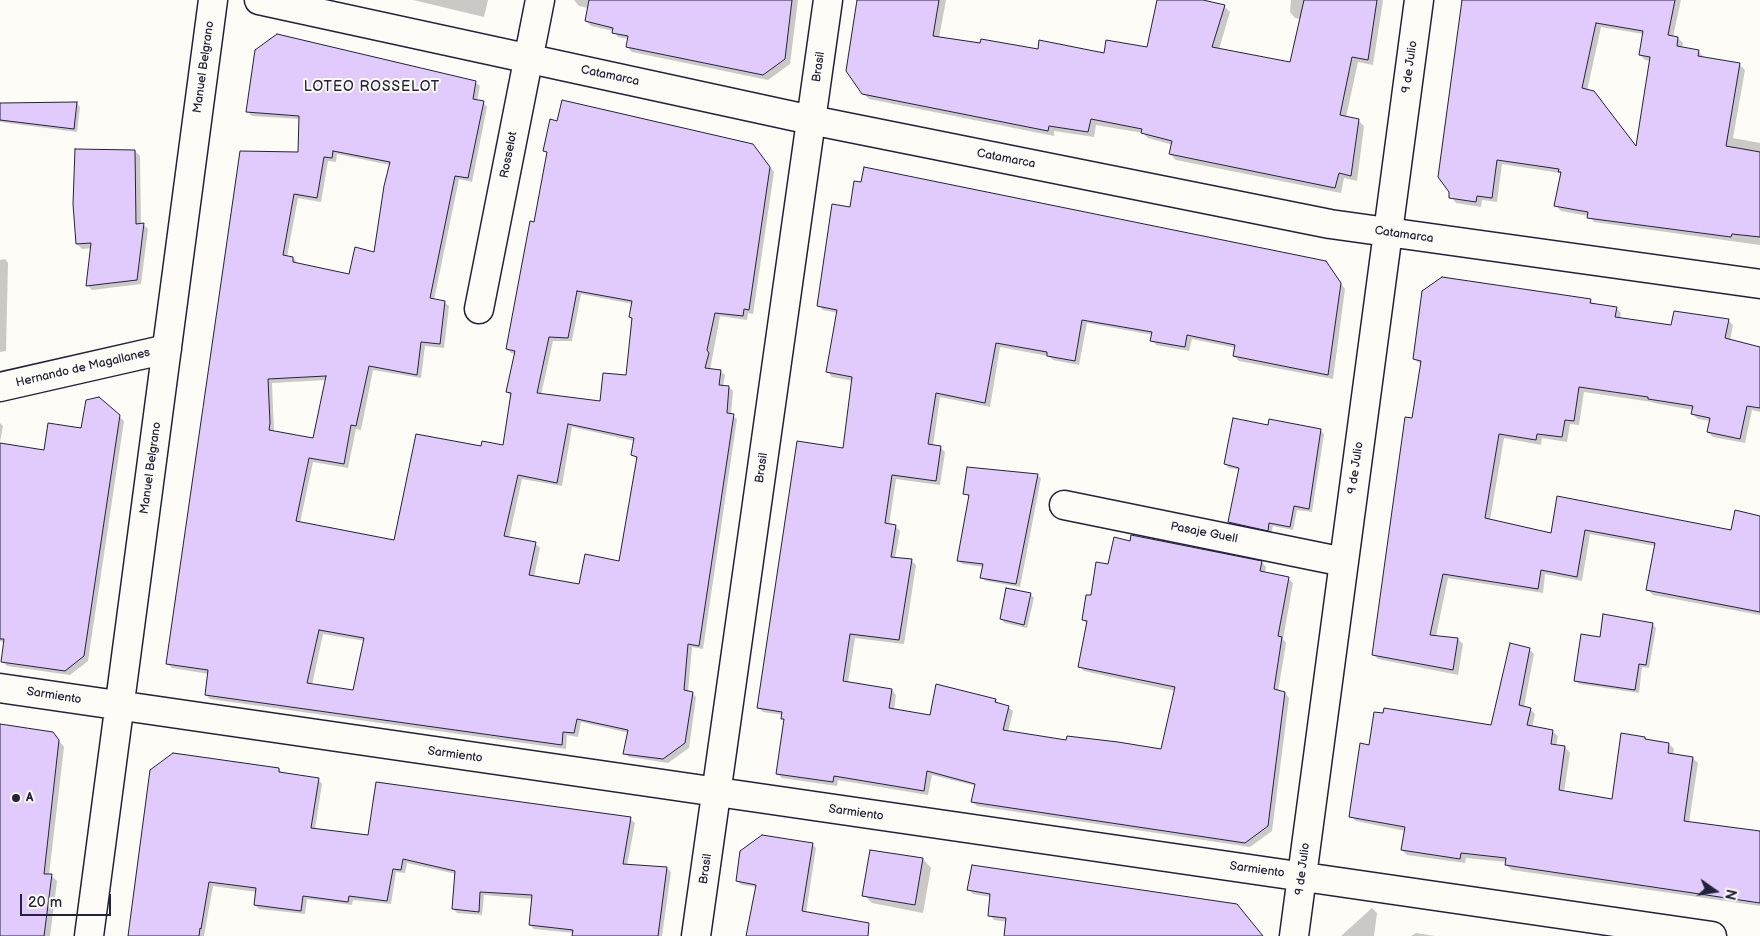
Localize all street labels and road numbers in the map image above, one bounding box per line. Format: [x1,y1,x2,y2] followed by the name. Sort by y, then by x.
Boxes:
[190,20,218,114] street label: Manuel Belgrano
[1399,40,1421,94] street label: 9 de Julio
[810,51,828,83] street label: Brasil
[579,63,641,89] street label: Catamarca
[497,130,521,180] street label: Rosselot
[975,146,1037,172] street label: Catamarca
[1374,224,1434,246] street label: Catamarca
[14,346,152,390] street label: Hernando de Magallanes
[137,421,165,515] street label: Manuel Belgrano
[1345,441,1367,495] street label: 9 de Julio
[753,452,771,484] street label: Brasil
[1169,519,1239,547] street label: Pasaje Guell
[26,685,82,707] street label: Sarmiento
[427,744,483,766] street label: Sarmiento
[828,802,884,824] street label: Sarmiento
[1293,842,1313,896] street label: 9 de Julio
[697,853,715,885] street label: Brasil
[1229,859,1285,881] street label: Sarmiento

